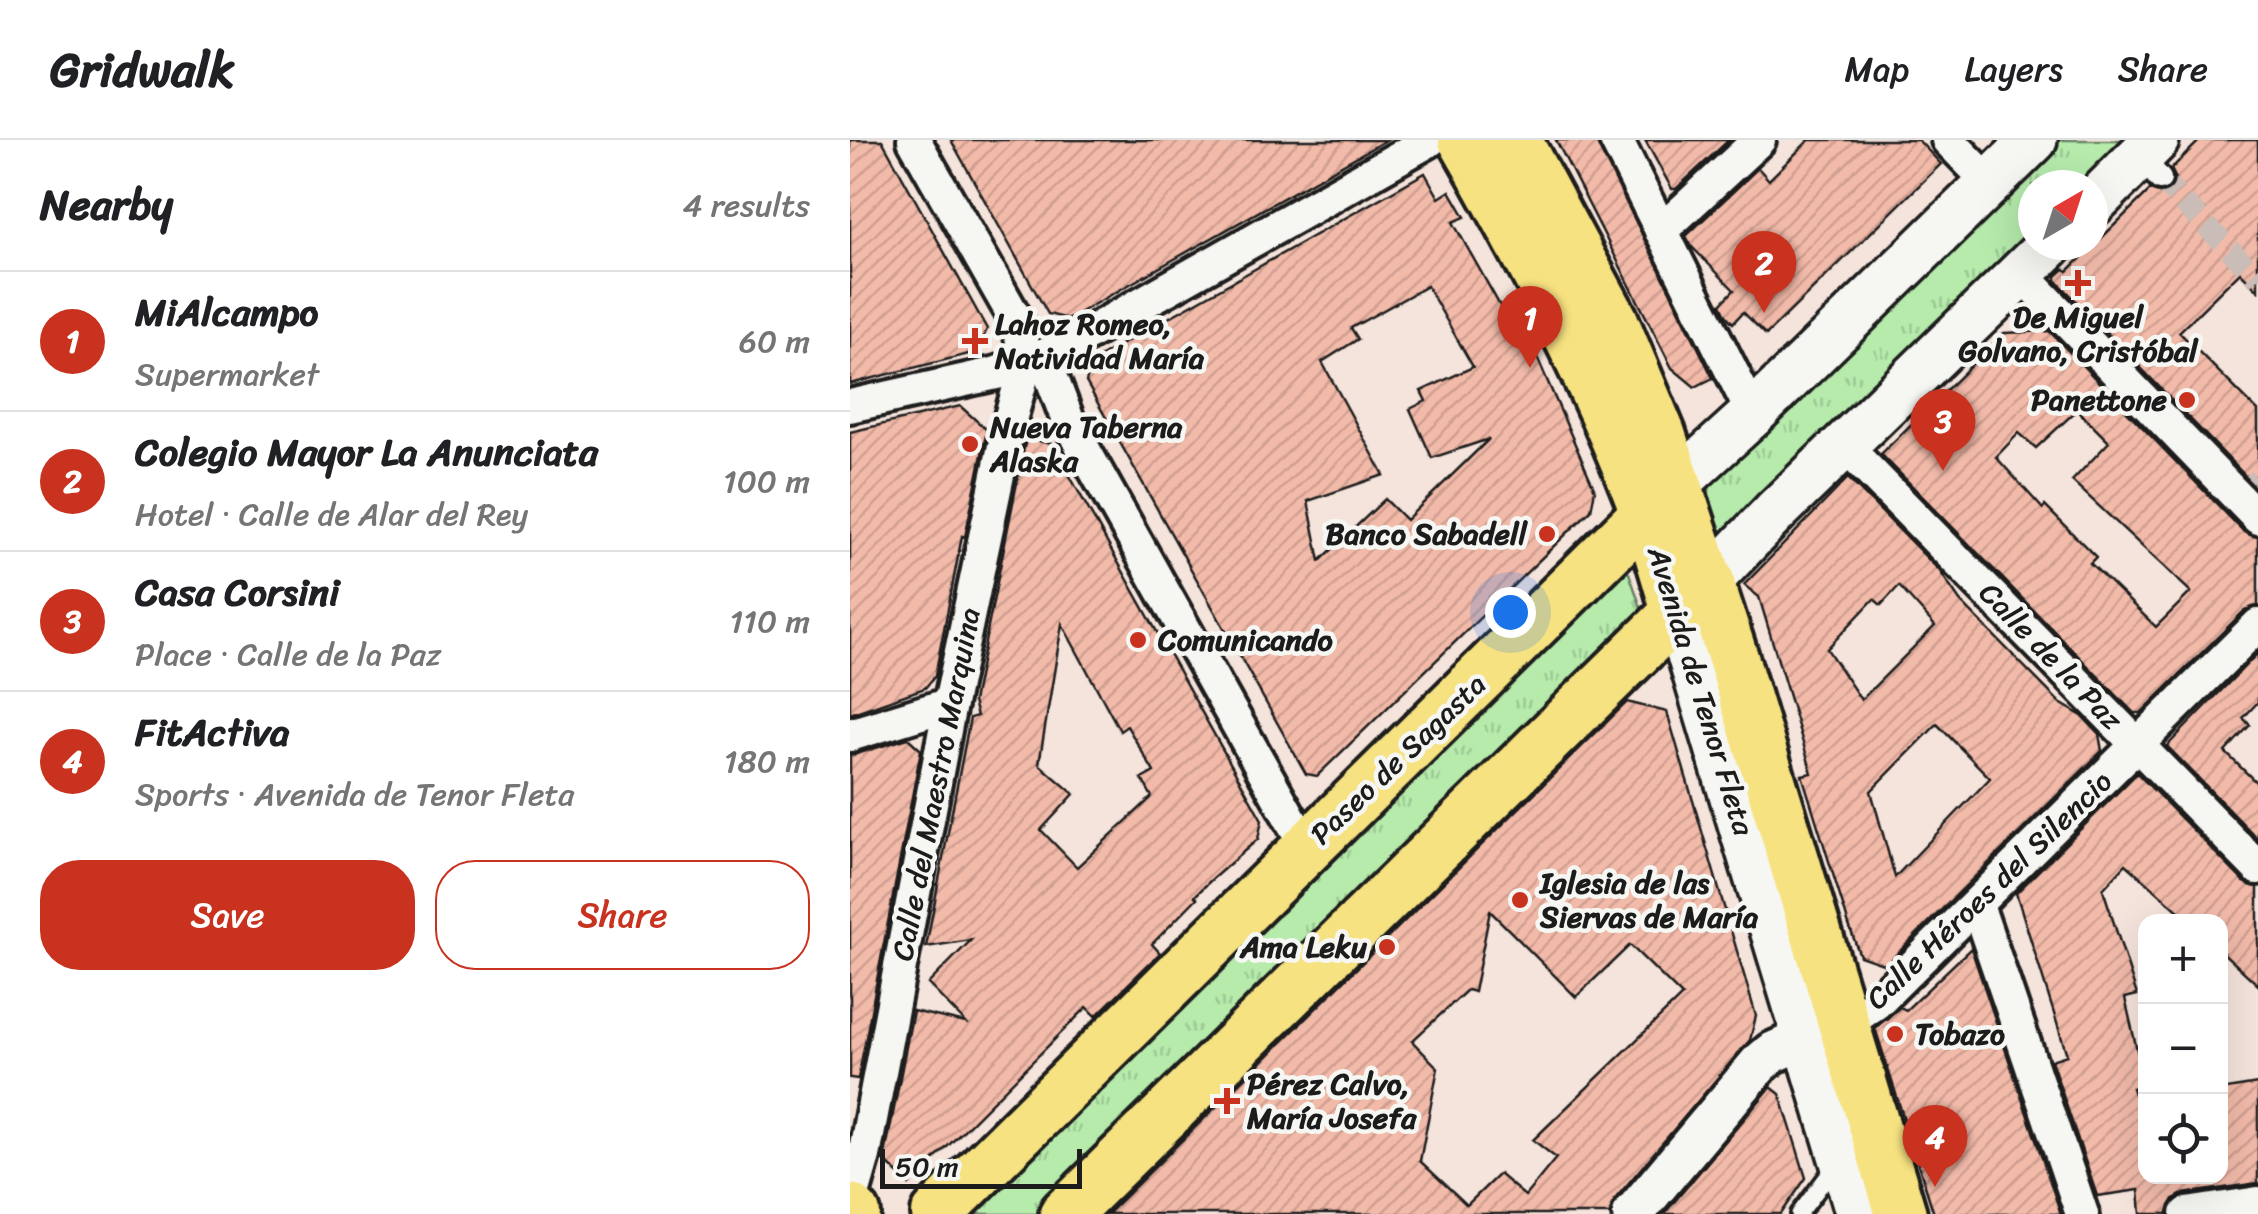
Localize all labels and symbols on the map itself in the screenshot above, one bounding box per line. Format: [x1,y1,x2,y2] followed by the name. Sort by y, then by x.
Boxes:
[2018,170,2108,260] north arrow
[1732,230,1796,313] pin: 2
[2067,272,2089,294] marker: De Miguel Golvano, Cristóbal
[1498,286,1562,368] pin: 1
[1958,290,2199,378] place label: De Miguel Golvano, Cristóbal
[994,297,1205,385] place label: Lahoz Romeo, Natividad María
[964,330,986,352] marker: Lahoz Romeo, Natividad María
[2031,373,2168,427] place label: Panettone
[1910,388,1976,471] pin: 3
[2176,389,2198,411] marker: Panettone
[988,400,1183,488] place label: Nueva Taberna Alaska
[959,433,981,455] marker: Nueva Taberna Alaska
[1326,507,1528,561] place label: Banco Sabadell
[1536,523,1558,545] marker: Banco Sabadell
[1631,539,1771,843] street label: Avenida de Tenor Fleta
[1965,569,2137,744] street label: Calle de la Paz
[1485,587,1536,638] your location
[875,603,997,965] street label: Calle del Maestro Marquina
[1157,613,1334,667] place label: Comunicando
[1127,629,1149,651] marker: Comunicando
[1296,660,1500,858] street label: Paseo de Sagasta
[1852,757,2126,1023] street label: Calle Héroes del Silencio
[1538,856,1759,944] place label: Iglesia de las Siervas de María
[1509,889,1531,911] marker: Iglesia de las Siervas de María
[1238,920,1368,974] place label: Ama Leku
[1376,936,1398,958] marker: Ama Leku
[1915,1007,2005,1061] place label: Tobazo
[1884,1023,1906,1045] marker: Tobazo
[1246,1057,1417,1145] place label: Pérez Calvo, María Josefa
[1216,1090,1238,1112] marker: Pérez Calvo, María Josefa
[1902,1104,1968,1187] pin: 4
[880,1144,1082,1188] scale bar

